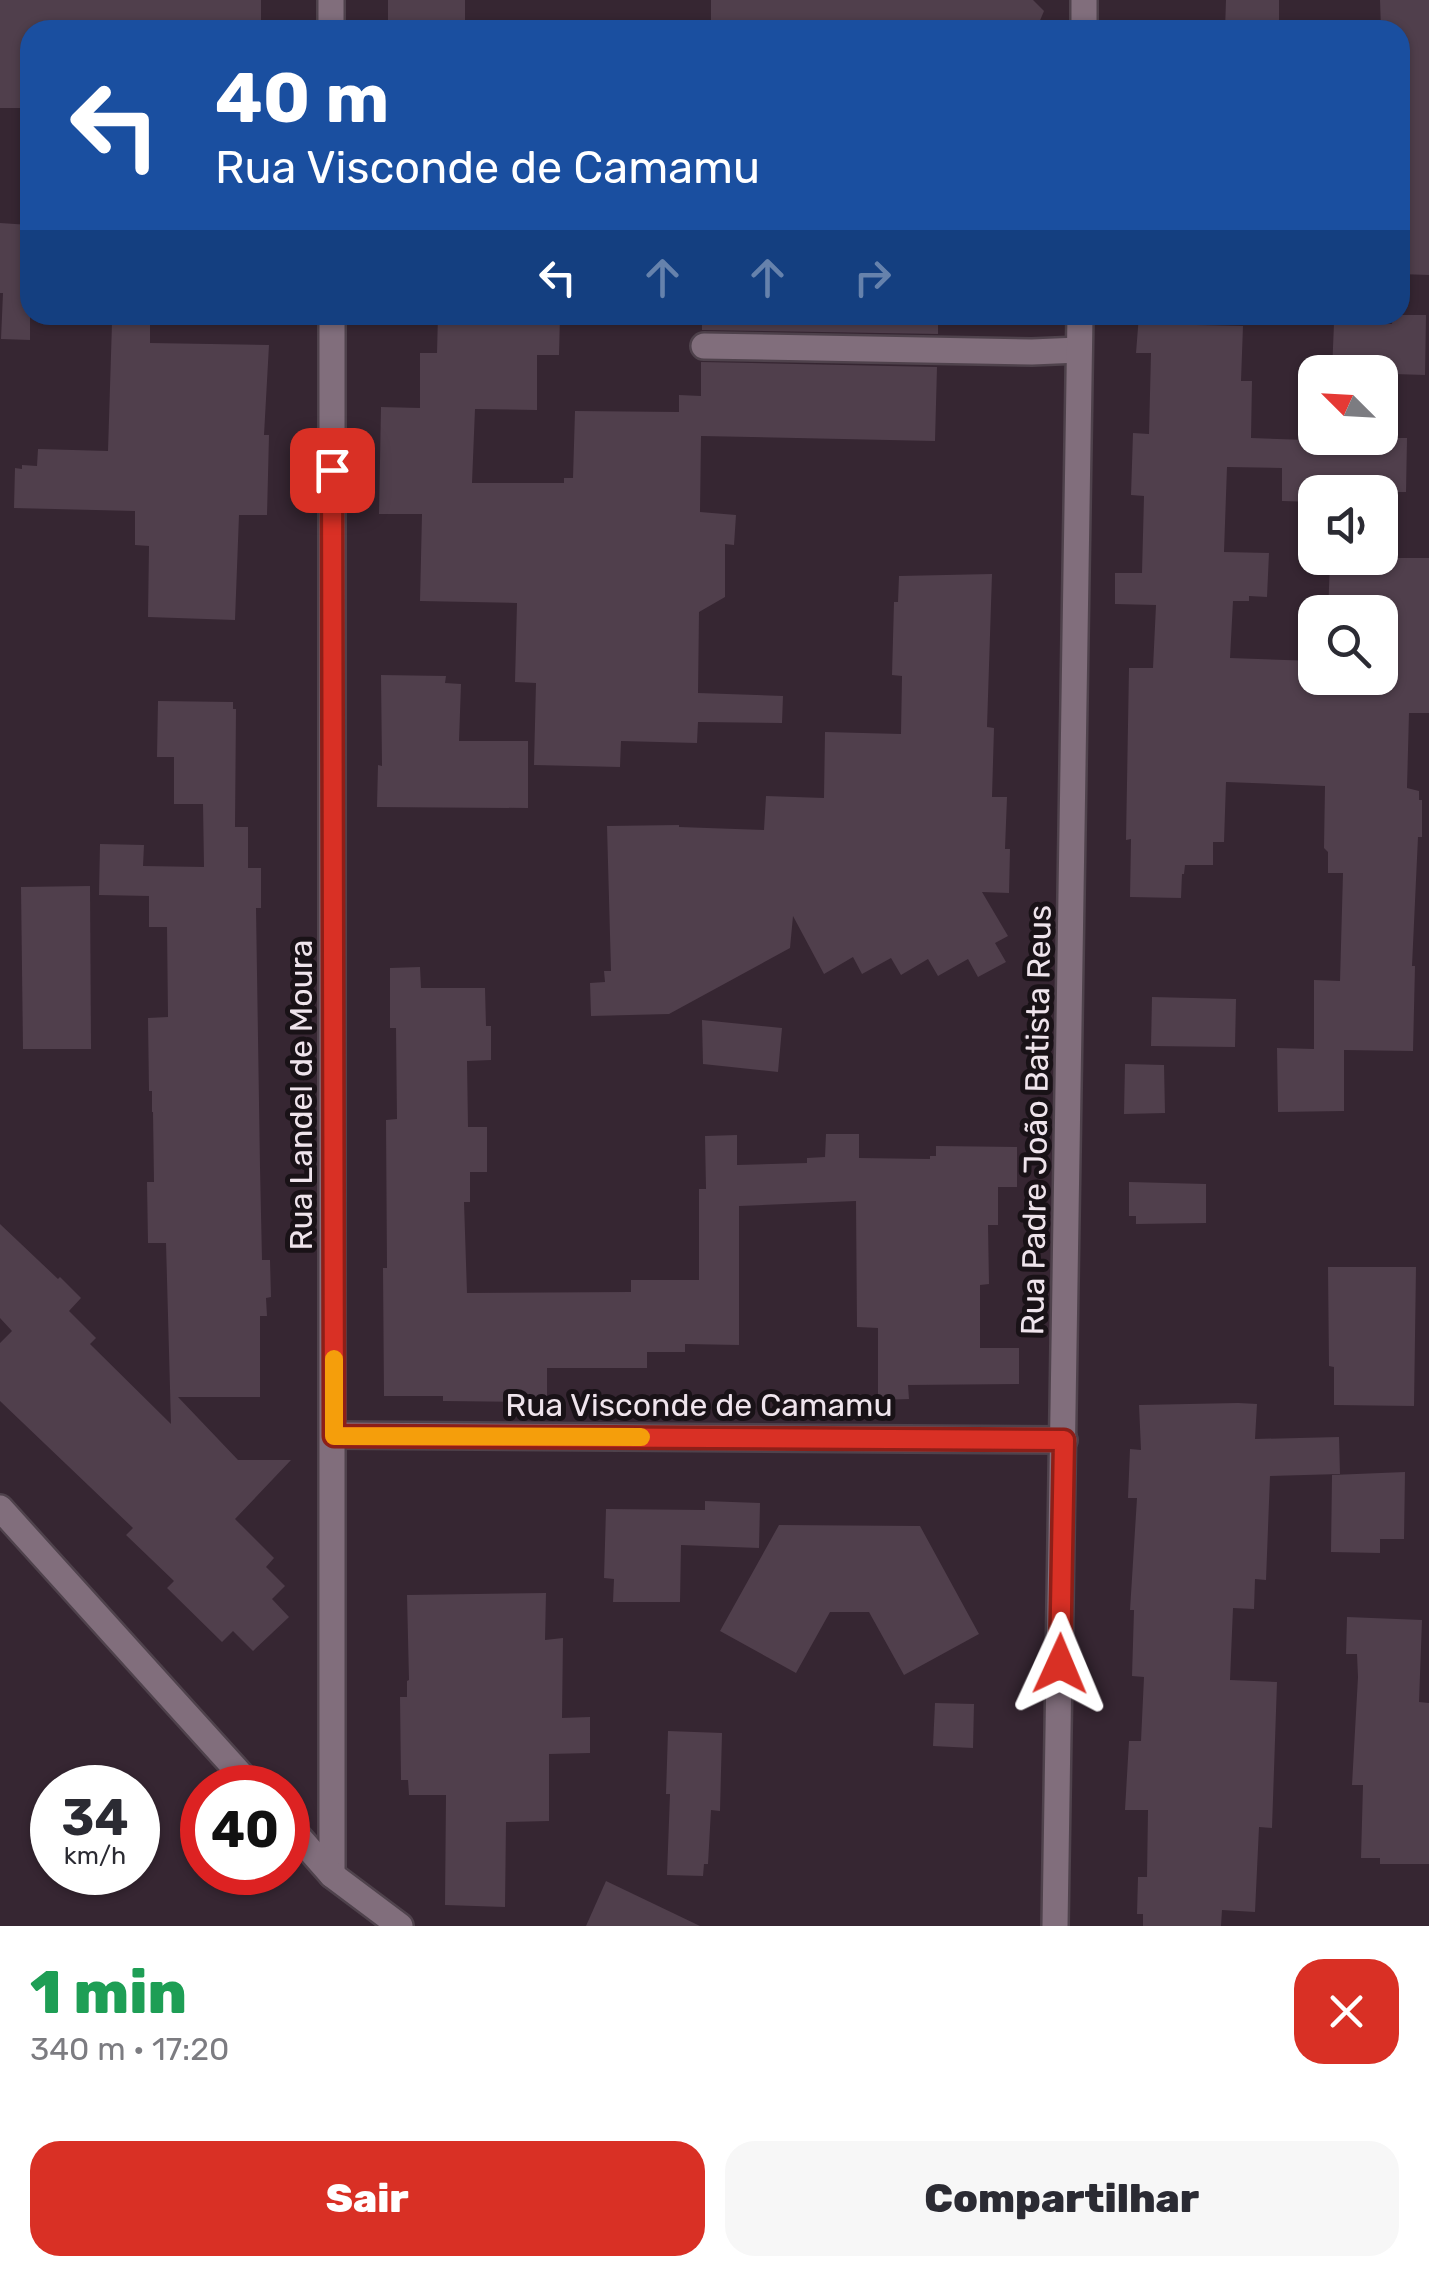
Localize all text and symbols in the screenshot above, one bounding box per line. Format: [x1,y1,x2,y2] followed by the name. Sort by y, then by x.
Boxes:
[215,57,389,140] text: 40 m
[50,60,180,190] icon: left
[215,141,760,194] text: Rua Visconde de Camamu
[530,250,585,305] icon: left
[635,250,690,305] icon: ahead
[740,250,795,305] icon: ahead
[845,250,900,305] icon: right
[1298,355,1398,455] north arrow
[1298,355,1398,695] map controls
[290,428,375,513] pin
[305,443,360,498] icon: arrive
[1298,475,1398,575] button: sound
[1298,595,1398,695] button: search
[1013,904,1059,1336] street label: Rua Padre João Batista Reus
[282,940,320,1250] street label: Rua Landel de Moura
[505,1386,893,1424] street label: Rua Visconde de Camamu
[1008,1612,1112,1716] position arrow
[180,1765,310,1895] speed limit sign: 40
[61,1788,129,1848] text: 34
[64,1841,126,1870] text: km/h
[30,1957,187,2028] text: 1 min
[1294,1959,1399,2064] button: close
[30,2030,229,2068] text: 340 m · 17:20
[30,2141,705,2256] button: Sair
[725,2141,1399,2256] button: Compartilhar

